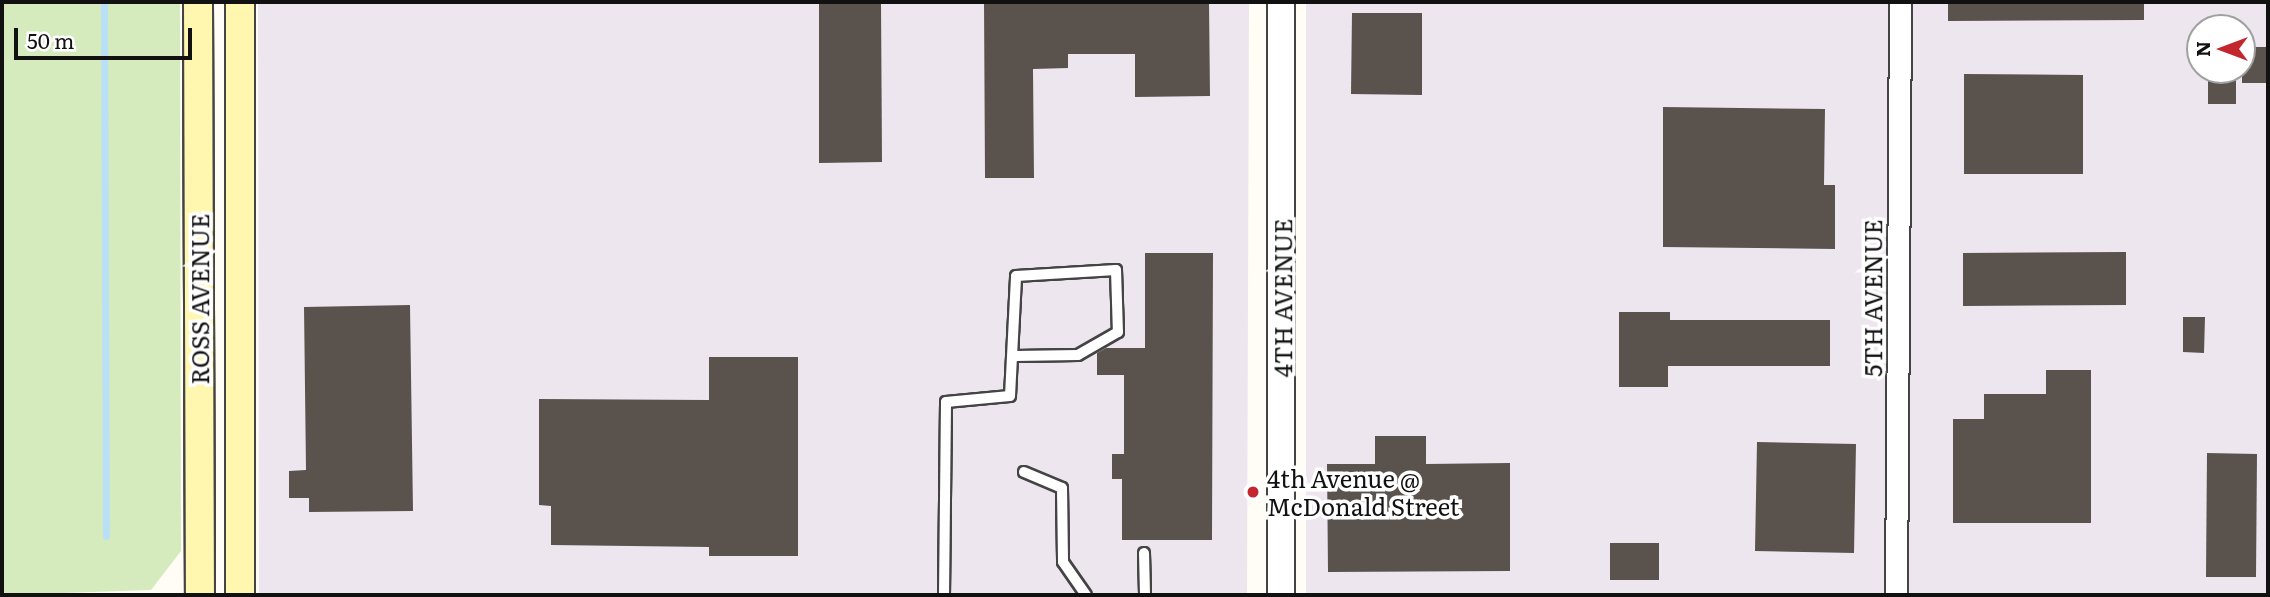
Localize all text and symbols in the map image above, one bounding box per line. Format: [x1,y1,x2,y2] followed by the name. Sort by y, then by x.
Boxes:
[18,14,196,58] scale bar
[2186,14,2256,84] north arrow
[27,24,74,55] text: 50 m
[2188,41,2216,57] text: N
[185,213,213,385] street label: ROSS AVENUE
[1268,219,1296,377] street label: 4TH AVENUE
[1858,219,1886,377] street label: 5TH AVENUE
[1267,464,1460,520] place label: 4th Avenue @ McDonald Street
[1245,484,1261,500] marker: 4th Avenue @ McDonald Street

